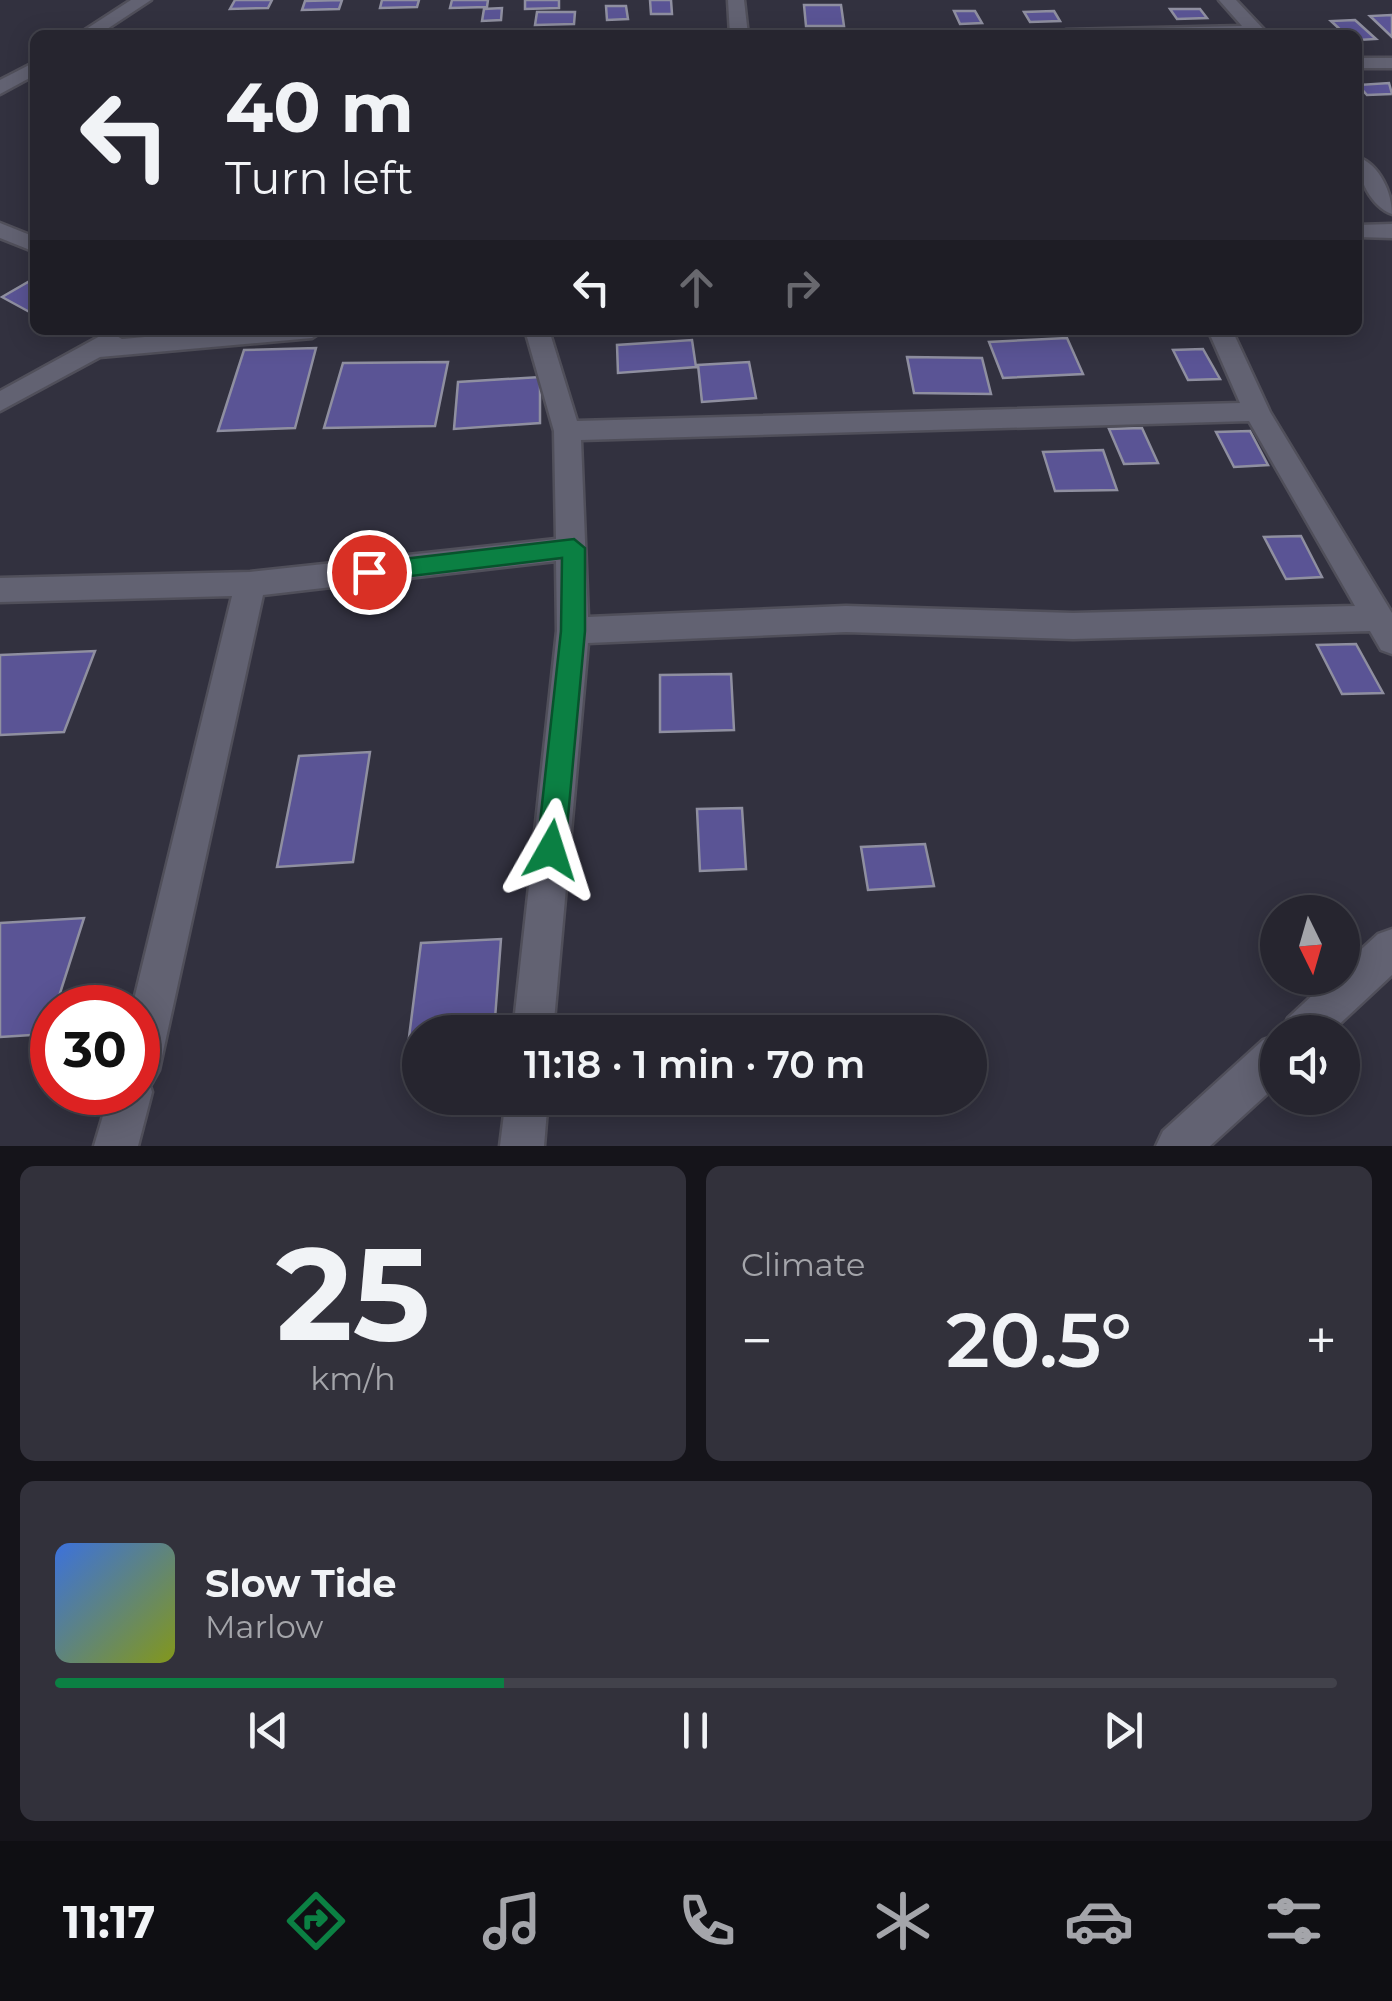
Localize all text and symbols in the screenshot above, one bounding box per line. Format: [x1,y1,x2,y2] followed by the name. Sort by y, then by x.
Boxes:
[225,64,414,150] text: 40 m
[60,70,190,200] icon: left
[225,150,413,205] text: Turn left
[564,260,619,315] icon: left
[669,260,724,315] icon: ahead
[774,260,829,315] icon: right
[327,530,412,615] pin
[342,545,397,600] icon: arrive
[499,798,603,902] position arrow
[1260,895,1360,995] north arrow
[1260,895,1360,1115] map controls
[30,985,160,1115] speed limit sign: 30
[1260,1015,1360,1115] button: sound
[524,1041,865,1088] text: 11:18 · 1 min · 70 m
[276,1214,430,1373] text: 25
[741,1245,865,1284] text: Climate
[946,1294,1132,1386] text: 20.5°
[741,1307,773,1374] text: −
[1305,1307,1337,1374] text: +
[310,1359,396,1398] text: km/h
[205,1560,397,1607] text: Slow Tide
[205,1607,323,1646] text: Marlow
[241,1703,296,1758] icon: previous
[668,1703,723,1758] icon: pause
[1096,1703,1151,1758] icon: next
[281,1886,351,1956] icon: directions
[477,1886,547,1956] icon: music
[672,1886,742,1956] icon: phone
[868,1886,938,1956] icon: climate
[1064,1886,1134,1956] icon: car
[1259,1886,1329,1956] icon: filters
[63,1894,155,1949] text: 11:17

